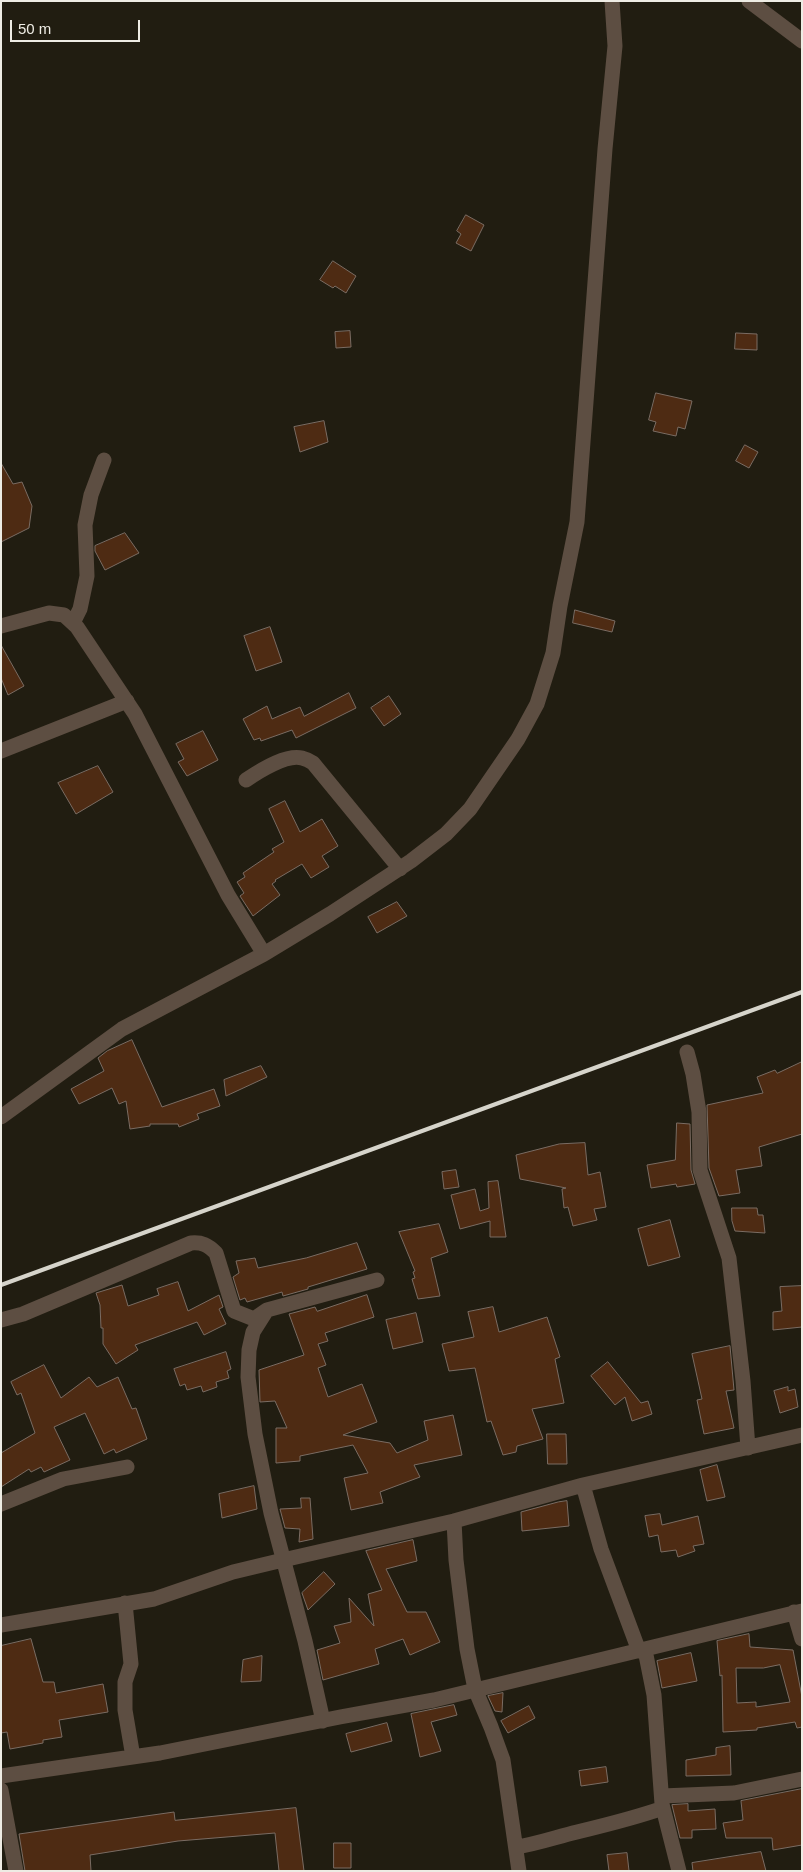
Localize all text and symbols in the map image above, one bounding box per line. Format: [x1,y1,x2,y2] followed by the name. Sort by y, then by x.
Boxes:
[12,10,142,42] scale bar
[18,20,51,37] text: 50 m

